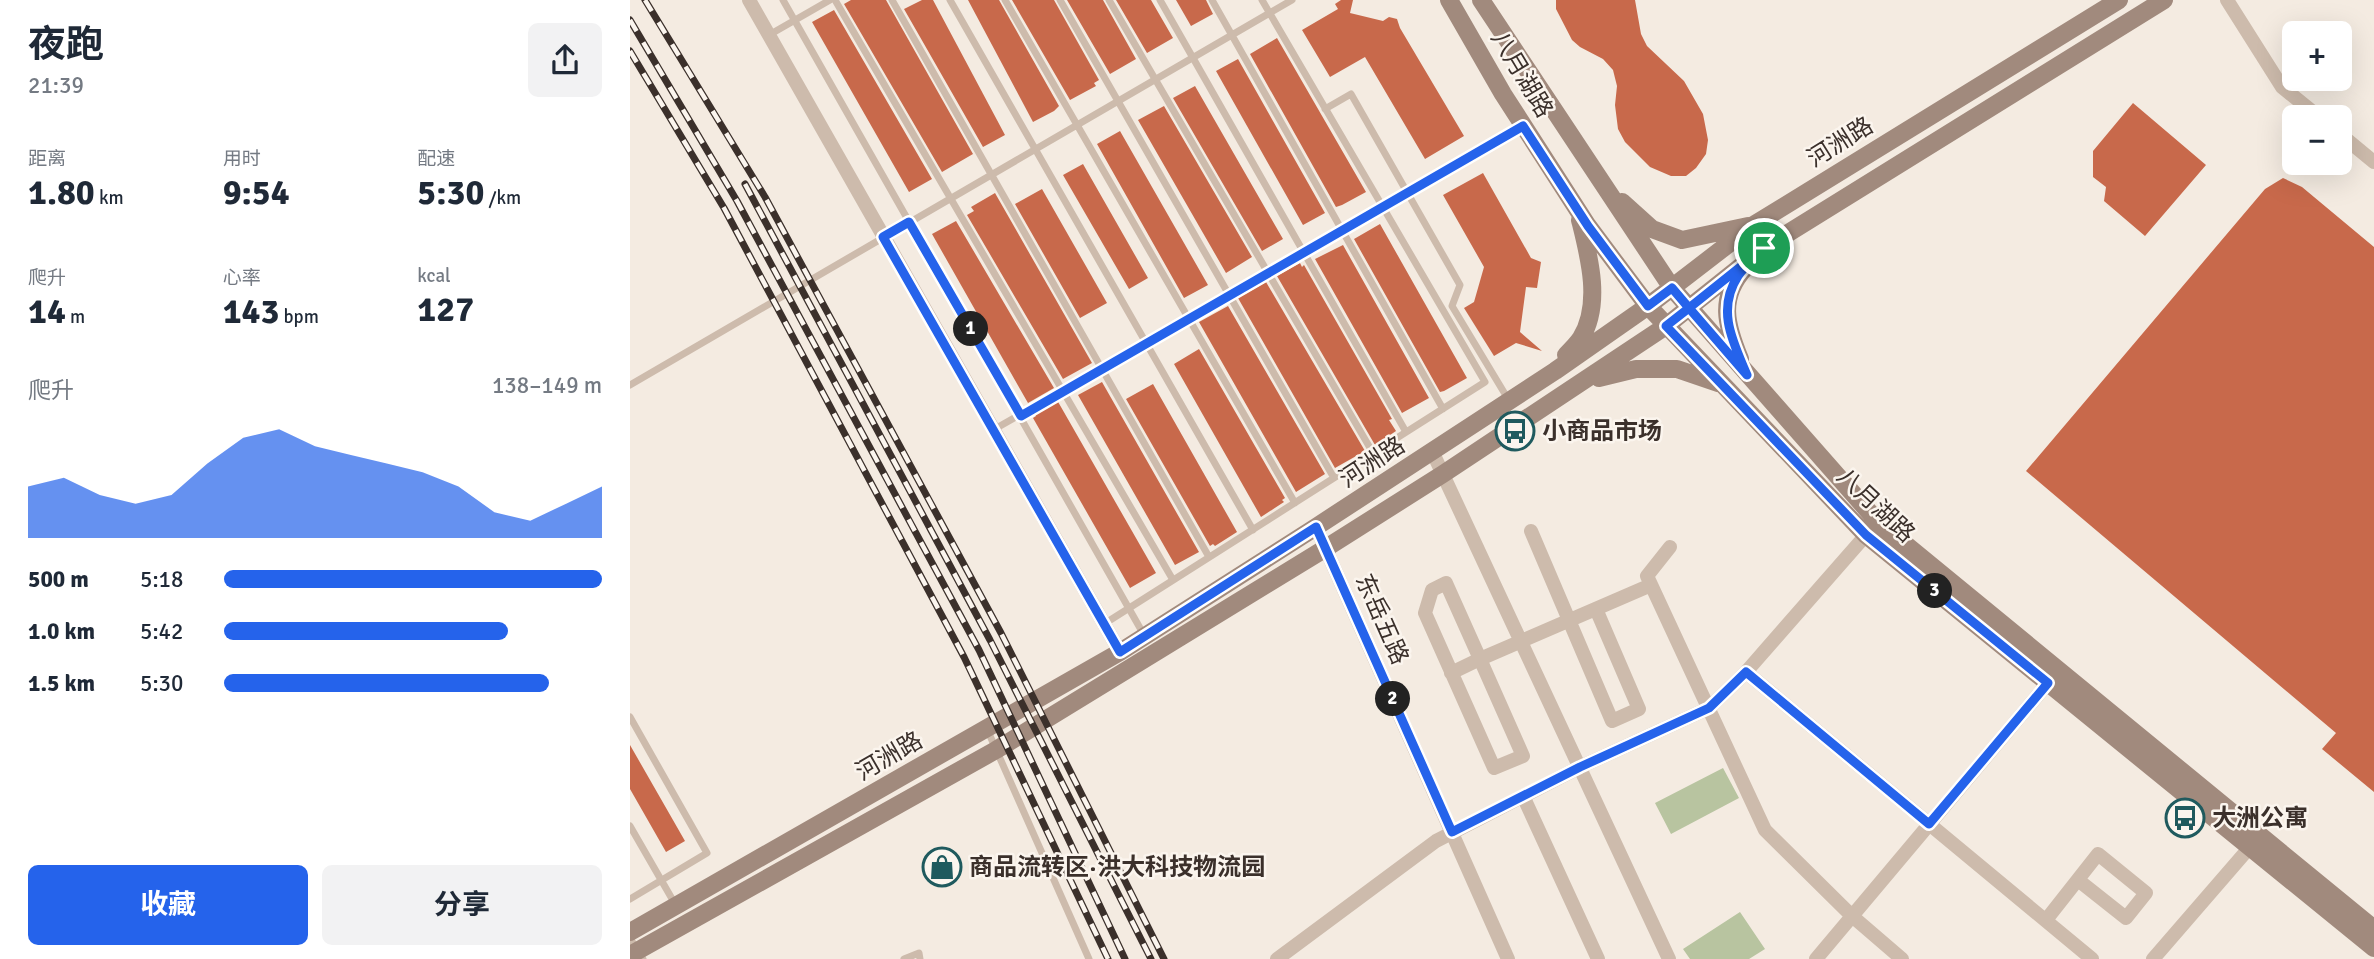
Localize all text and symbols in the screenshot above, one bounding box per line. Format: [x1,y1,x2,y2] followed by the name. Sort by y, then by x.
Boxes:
[28,21,104,68] text: 夜跑
[2282,21,2352,175] map controls
[2282,21,2352,91] button: +
[528,23,602,97] button: share
[1484,25,1560,123] street label: 八月湖路
[28,71,84,100] text: 21:39
[2282,105,2352,175] button: −
[1802,110,1878,174] street label: 河洲路
[28,147,66,171] text: 距离
[223,147,261,171] text: 用时
[417,147,455,171] text: 配速
[28,171,95,214] text: 1.80
[223,171,290,214] text: 9:54
[417,171,484,214] text: 5:30
[95,186,124,210] text: km
[484,186,521,210] text: /km
[1734,218,1794,278] pin
[1745,229,1783,267] icon: arrive
[417,264,451,288] text: kcal
[28,266,66,290] text: 爬升
[223,266,261,290] text: 心率
[417,288,474,331] text: 127
[28,290,66,333] text: 14
[223,290,279,333] text: 143
[66,305,85,329] text: m
[279,305,319,329] text: bpm
[954,312,988,346] pin: 1
[965,316,976,340] text: 1
[492,371,602,400] text: 138–149 m
[28,376,74,405] text: 爬升
[1494,410,1536,452] bus stop icon: 小商品市场
[1542,416,1662,446] place label: 小商品市场
[1334,430,1410,494] street label: 河洲路
[1831,461,1921,549] street label: 八月湖路
[28,565,89,594] text: 500 m
[140,565,183,594] text: 5:18
[1349,569,1415,669] street label: 东岳五路
[1918,574,1952,608] pin: 3
[1929,578,1940,602] text: 3
[28,617,95,646] text: 1.0 km
[140,617,183,646] text: 5:42
[28,669,95,698] text: 1.5 km
[140,669,183,698] text: 5:30
[1376,682,1410,716] pin: 2
[1387,686,1398,710] text: 2
[850,725,928,787] street label: 河洲路
[2164,797,2206,839] bus stop icon: 大洲公寓
[2212,803,2308,833] place label: 大洲公寓
[921,846,963,888] shop icon: 商品流转区·洪大科技物流园
[969,852,1265,882] place label: 商品流转区·洪大科技物流园
[28,865,308,945] button: 收藏
[322,865,602,945] button: 分享

